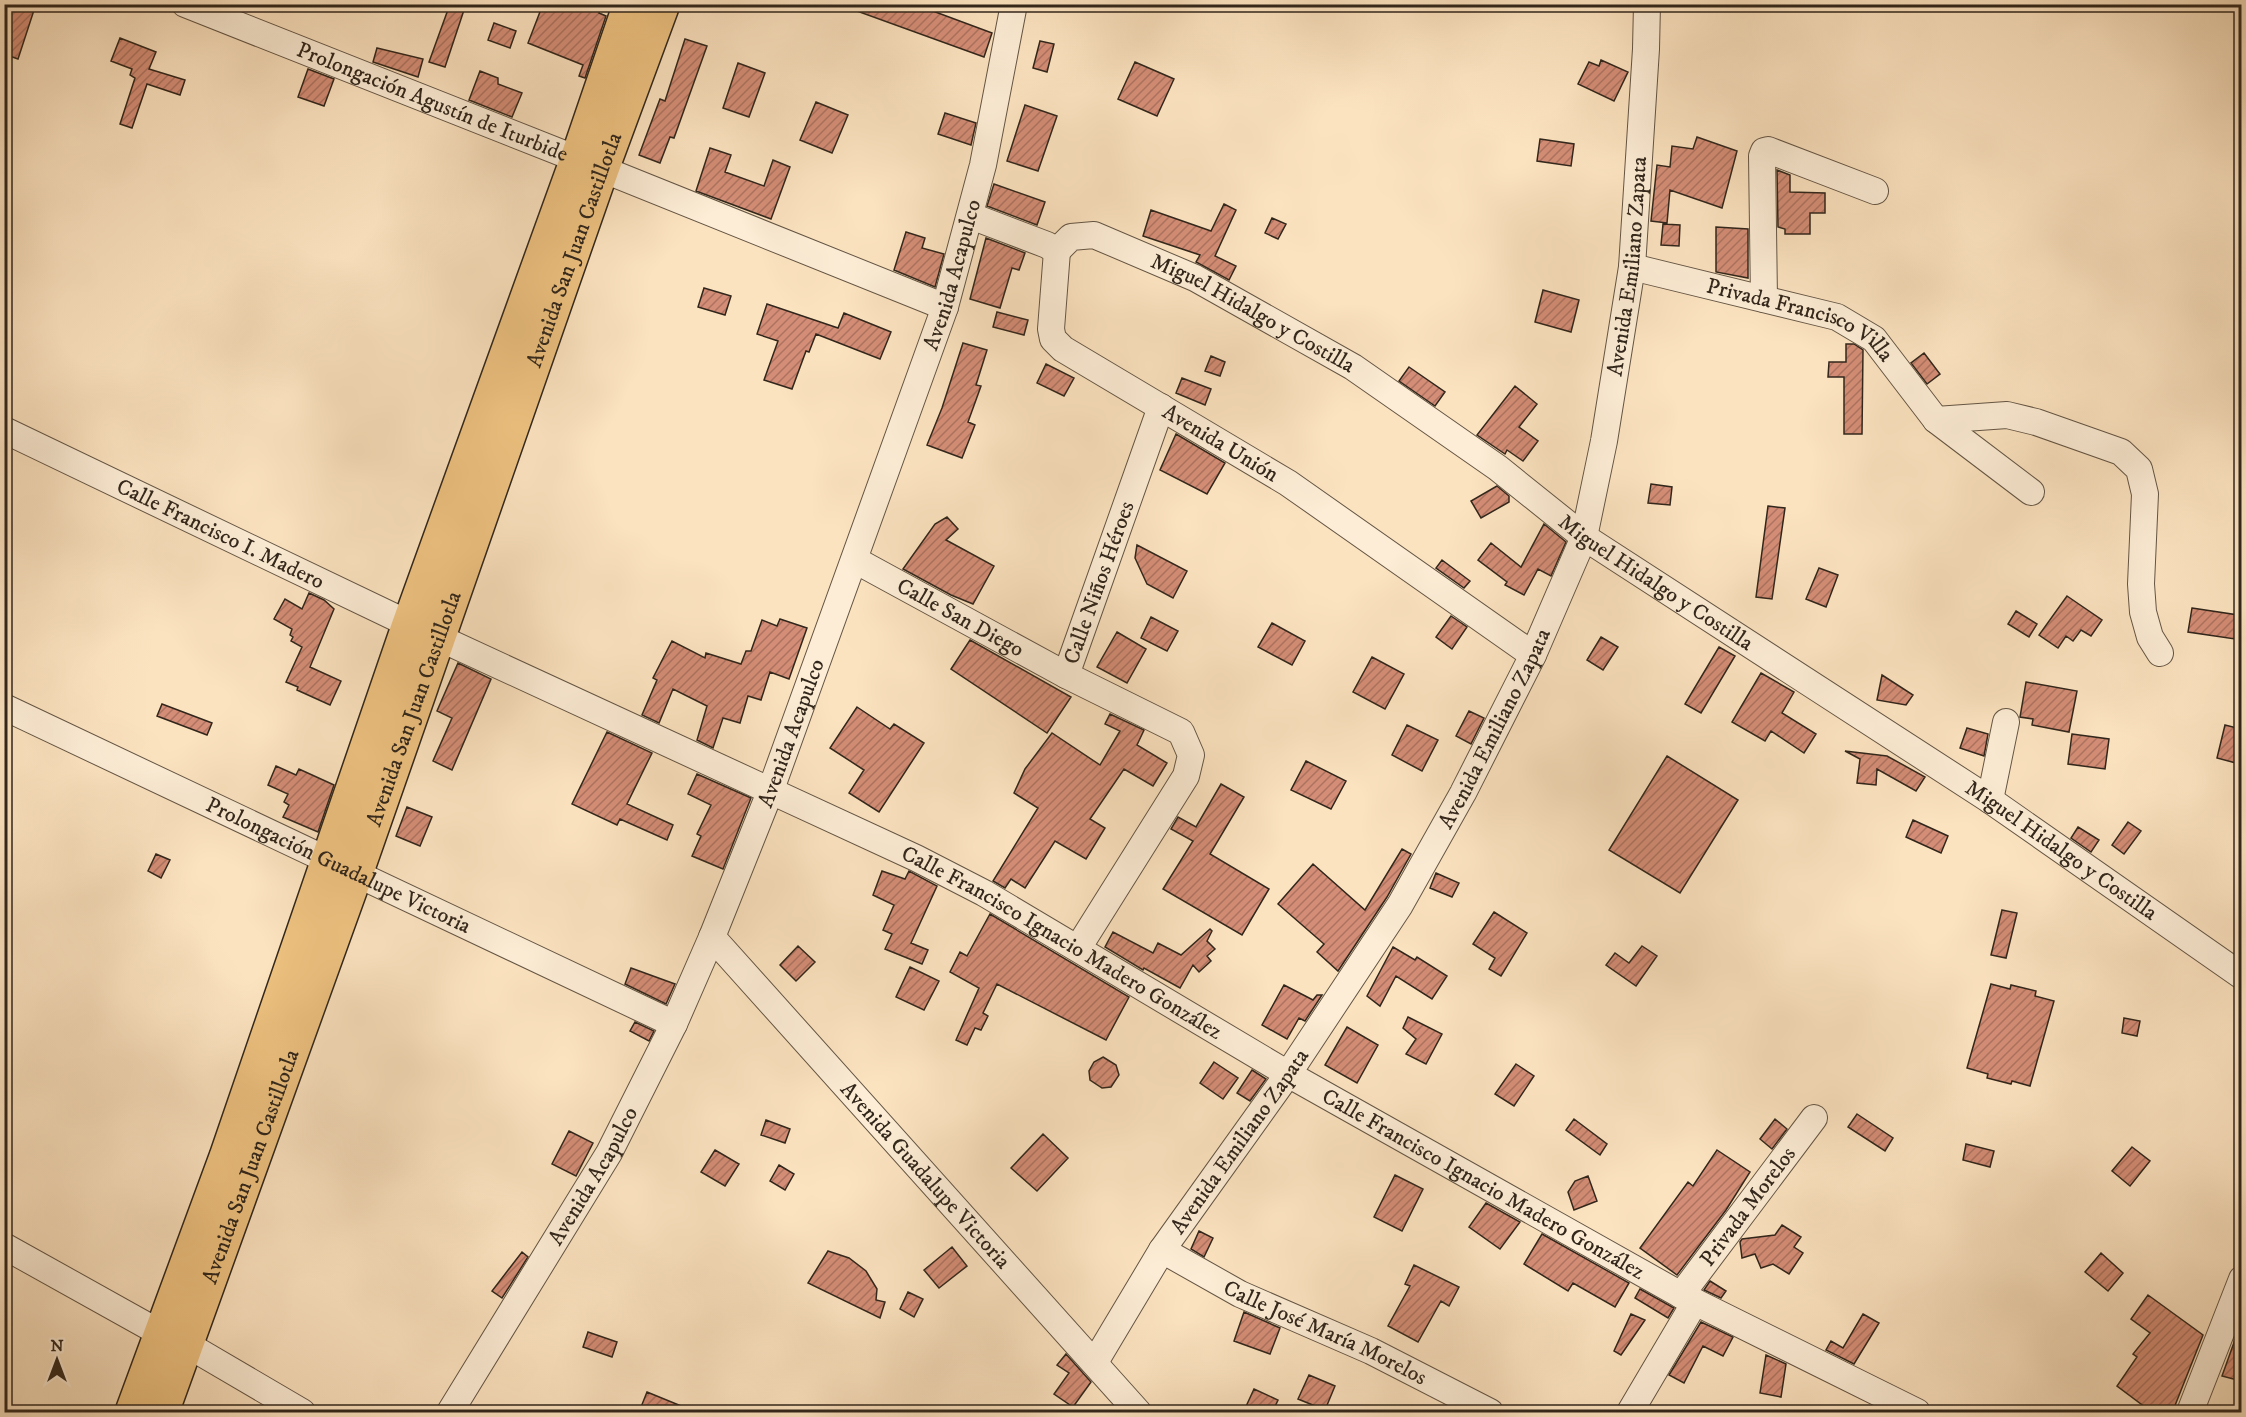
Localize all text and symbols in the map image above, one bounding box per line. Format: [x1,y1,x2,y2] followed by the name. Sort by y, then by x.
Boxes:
[293,36,572,168] street label: Prolongación Agustín de Iturbide
[520,128,628,371] street label: Avenida San Juan Castillotla
[1601,155,1653,378] street label: Avenida Emiliano Zapata
[917,196,987,354] street label: Avenida Acapulco
[1147,247,1360,379] street label: Miguel Hidalgo y Costilla
[1704,272,1900,367] street label: Privada Francisco Villa
[1158,398,1284,488] street label: Avenida Unión
[112,472,329,595] street label: Calle Francisco I. Madero
[1057,498,1140,668] street label: Calle Niños Héroes
[1553,508,1759,657] street label: Miguel Hidalgo y Costilla
[892,572,1029,663] street label: Calle San Diego
[360,587,467,830] street label: Avenida San Juan Castillotla
[1432,624,1557,833] street label: Avenida Emiliano Zapata
[752,655,830,811] street label: Avenida Acapulco
[1960,774,2163,927] street label: Miguel Hidalgo y Costilla
[202,791,476,940] street label: Prolongación Guadalupe Victoria
[897,840,1228,1046] street label: Calle Francisco Ignacio Madero González
[1164,1043,1315,1239] street label: Avenida Emiliano Zapata
[196,1045,305,1287] street label: Avenida San Juan Castillotla
[835,1076,1017,1275] street label: Avenida Guadalupe Victoria
[1317,1082,1650,1286] street label: Calle Francisco Ignacio Madero González
[542,1102,644,1250] street label: Avenida Acapulco
[1694,1141,1801,1272] street label: Privada Morelos
[1219,1274,1432,1391] street label: Calle José María Morelos
[27,1330,87,1390] north arrow
[50,1336,64,1356] text: N

